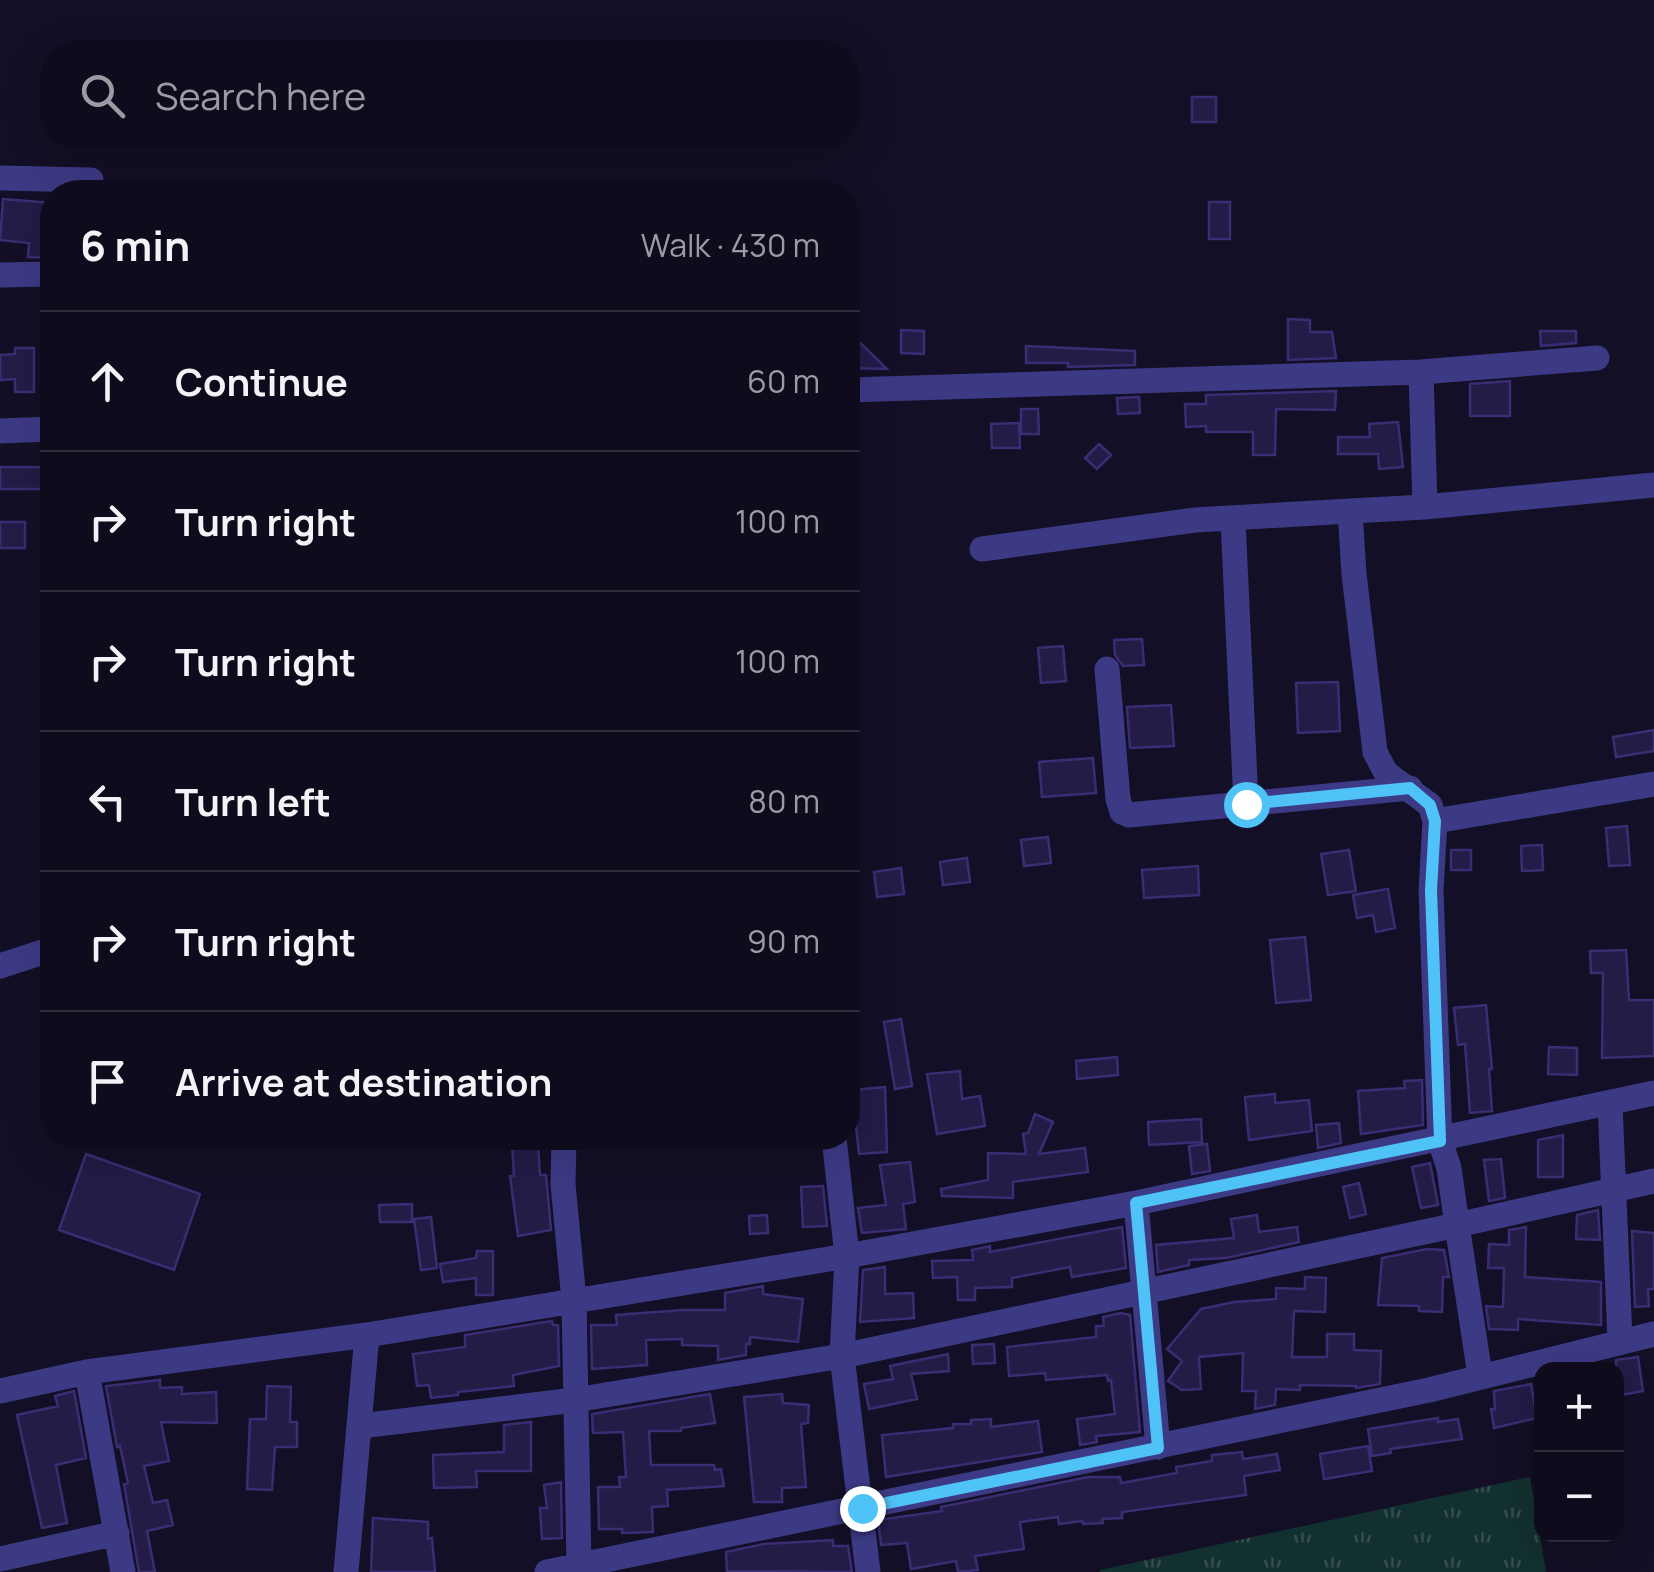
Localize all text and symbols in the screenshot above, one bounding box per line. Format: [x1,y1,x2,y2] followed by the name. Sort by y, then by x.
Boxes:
[40,40,860,150] search box
[75,68,130,123] icon: search
[155,69,366,121] text: Search here
[80,216,190,274] text: 6 min
[641,223,820,267] text: Walk · 430 m
[80,354,135,409] icon: ahead
[175,355,348,407] text: Continue
[747,359,820,403] text: 60 m
[80,494,135,549] icon: right
[175,495,356,547] text: Turn right
[735,499,820,543] text: 100 m
[80,634,135,689] icon: right
[175,635,356,687] text: Turn right
[735,639,820,683] text: 100 m
[80,774,135,829] icon: left
[175,775,331,827] text: Turn left
[748,779,820,823] text: 80 m
[1224,782,1270,828] route start
[80,914,135,969] icon: right
[175,915,356,967] text: Turn right
[747,919,820,963] text: 90 m
[80,1054,135,1109] icon: arrive
[175,1055,552,1107] text: Arrive at destination
[1534,1362,1624,1542] map controls
[1534,1362,1624,1452] button: +
[1534,1452,1624,1542] button: −
[840,1486,886,1532] route end

